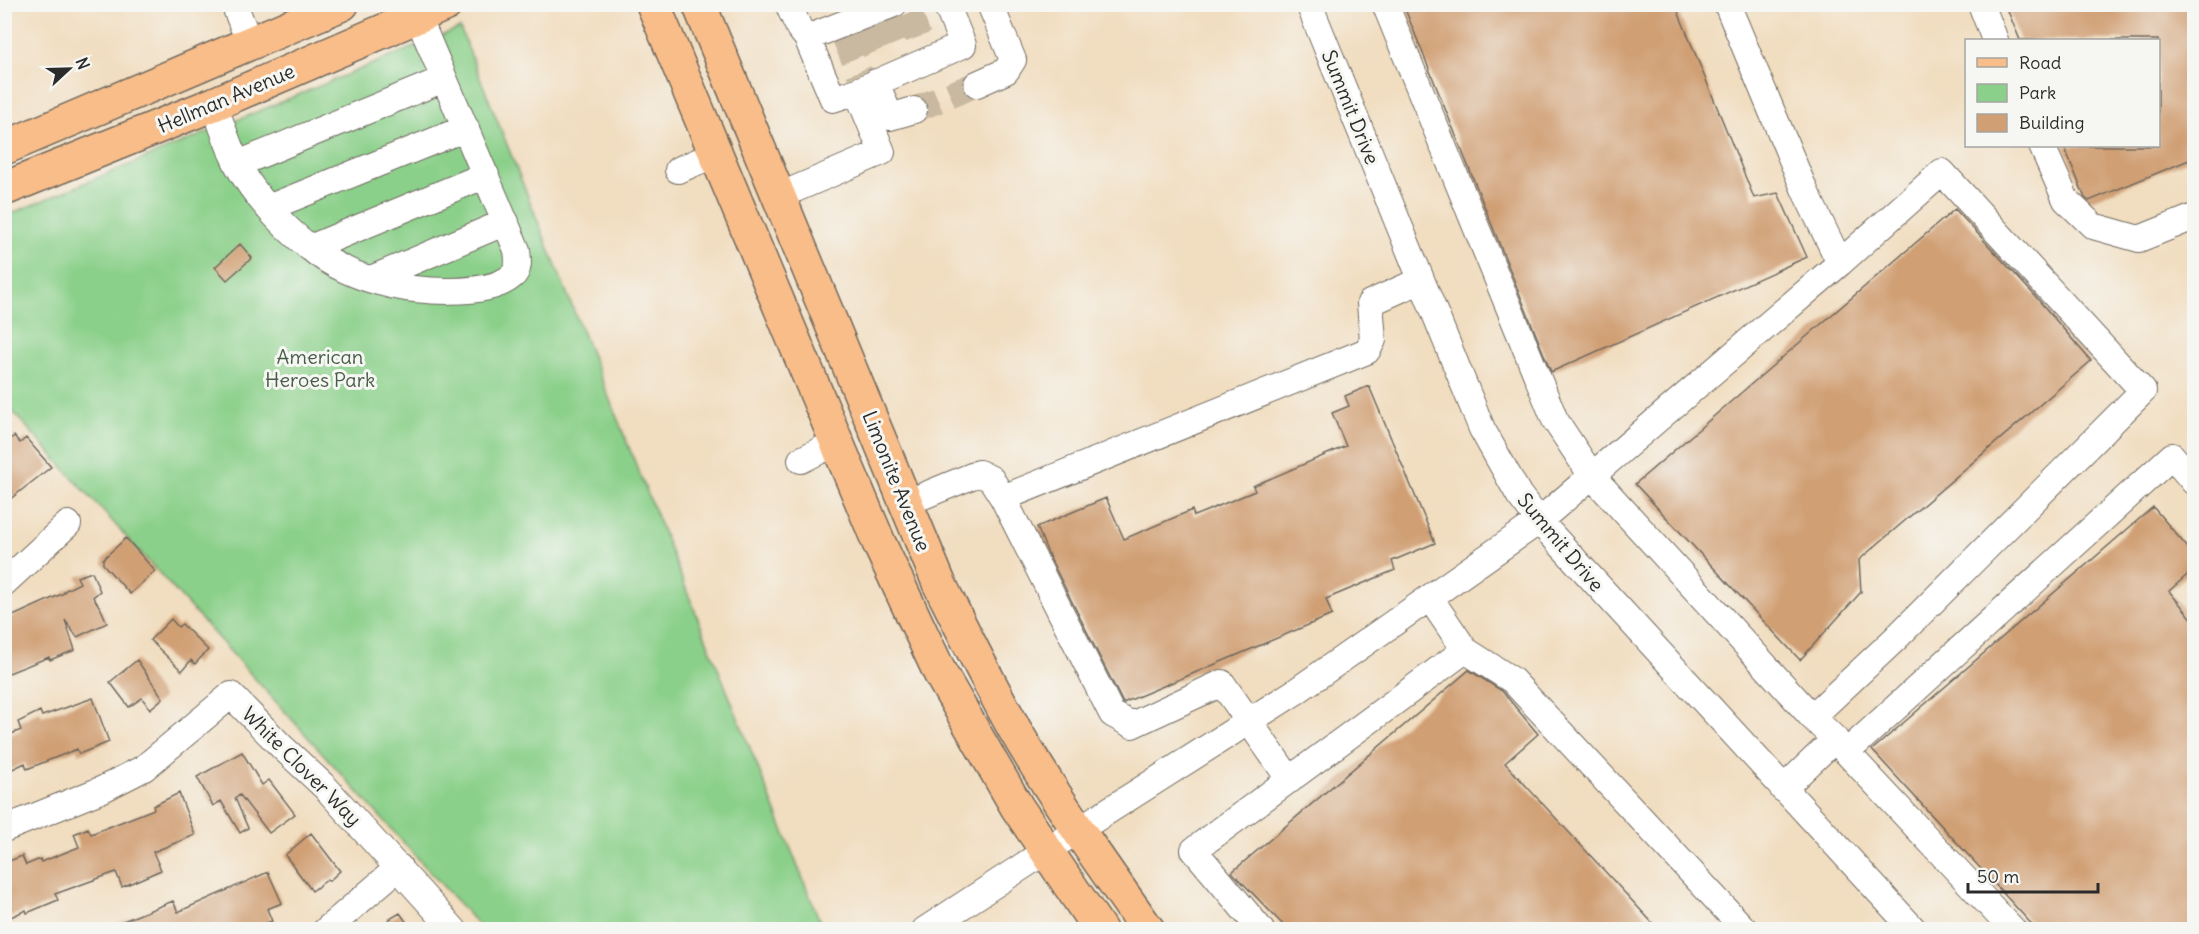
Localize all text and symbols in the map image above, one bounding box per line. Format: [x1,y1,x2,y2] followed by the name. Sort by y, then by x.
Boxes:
[39,39,99,99] north arrow
[1965,39,2160,147] legend
[1317,46,1385,168] street label: Summit Drive
[2019,51,2062,74] text: Road
[72,55,94,72] text: N
[154,58,298,138] street label: Hellman Avenue
[2019,81,2056,104] text: Park
[2019,111,2084,134] text: Building
[265,344,375,392] park label: American Heroes Park
[857,407,937,555] street label: Limonite Avenue
[1512,488,1610,596] street label: Summit Drive
[237,701,367,831] street label: White Clover Way
[1968,856,2098,894] scale bar
[1977,865,2019,888] text: 50 m

